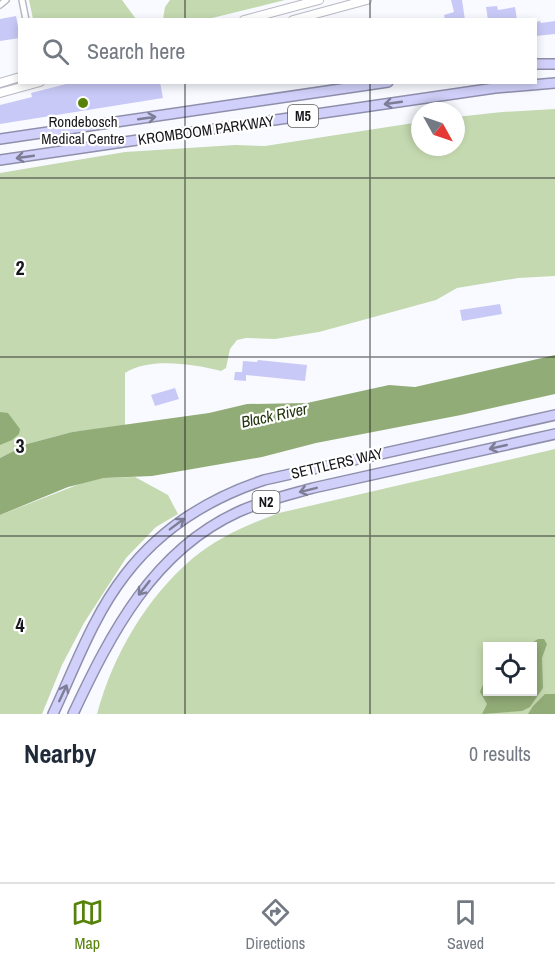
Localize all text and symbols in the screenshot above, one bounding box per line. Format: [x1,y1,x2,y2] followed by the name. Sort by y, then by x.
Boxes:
[18,18,537,84] search box
[39,35,72,68] icon: search
[87,36,185,66] text: Search here
[76,96,90,110] marker: Rondebosch Medical Centre
[383,98,403,109] one-way arrow
[411,102,465,156] north arrow
[288,105,318,127] road number: M5
[137,110,276,150] street label: KROMBOOM PARKWAY
[41,111,125,149] place label: Rondebosch Medical Centre
[137,112,156,123] one-way arrow
[16,151,36,162] one-way arrow
[15,254,25,281] text: 2
[239,397,310,433] water label: Black River
[15,432,25,459] text: 3
[289,442,386,484] street label: SETTLERS WAY
[489,442,508,453] one-way arrow
[298,484,317,496] one-way arrow
[252,491,280,513] road number: N2
[169,518,185,530] one-way arrow
[138,579,151,595] one-way arrow
[15,611,25,638] text: 4
[483,642,537,696] map controls
[483,642,537,696] button: locate
[57,685,69,703] one-way arrow
[24,736,96,771] text: Nearby
[469,740,531,767] text: 0 results
[71,896,104,954] tab: Map
[245,896,305,954] tab: Directions
[447,896,484,954] tab: Saved

